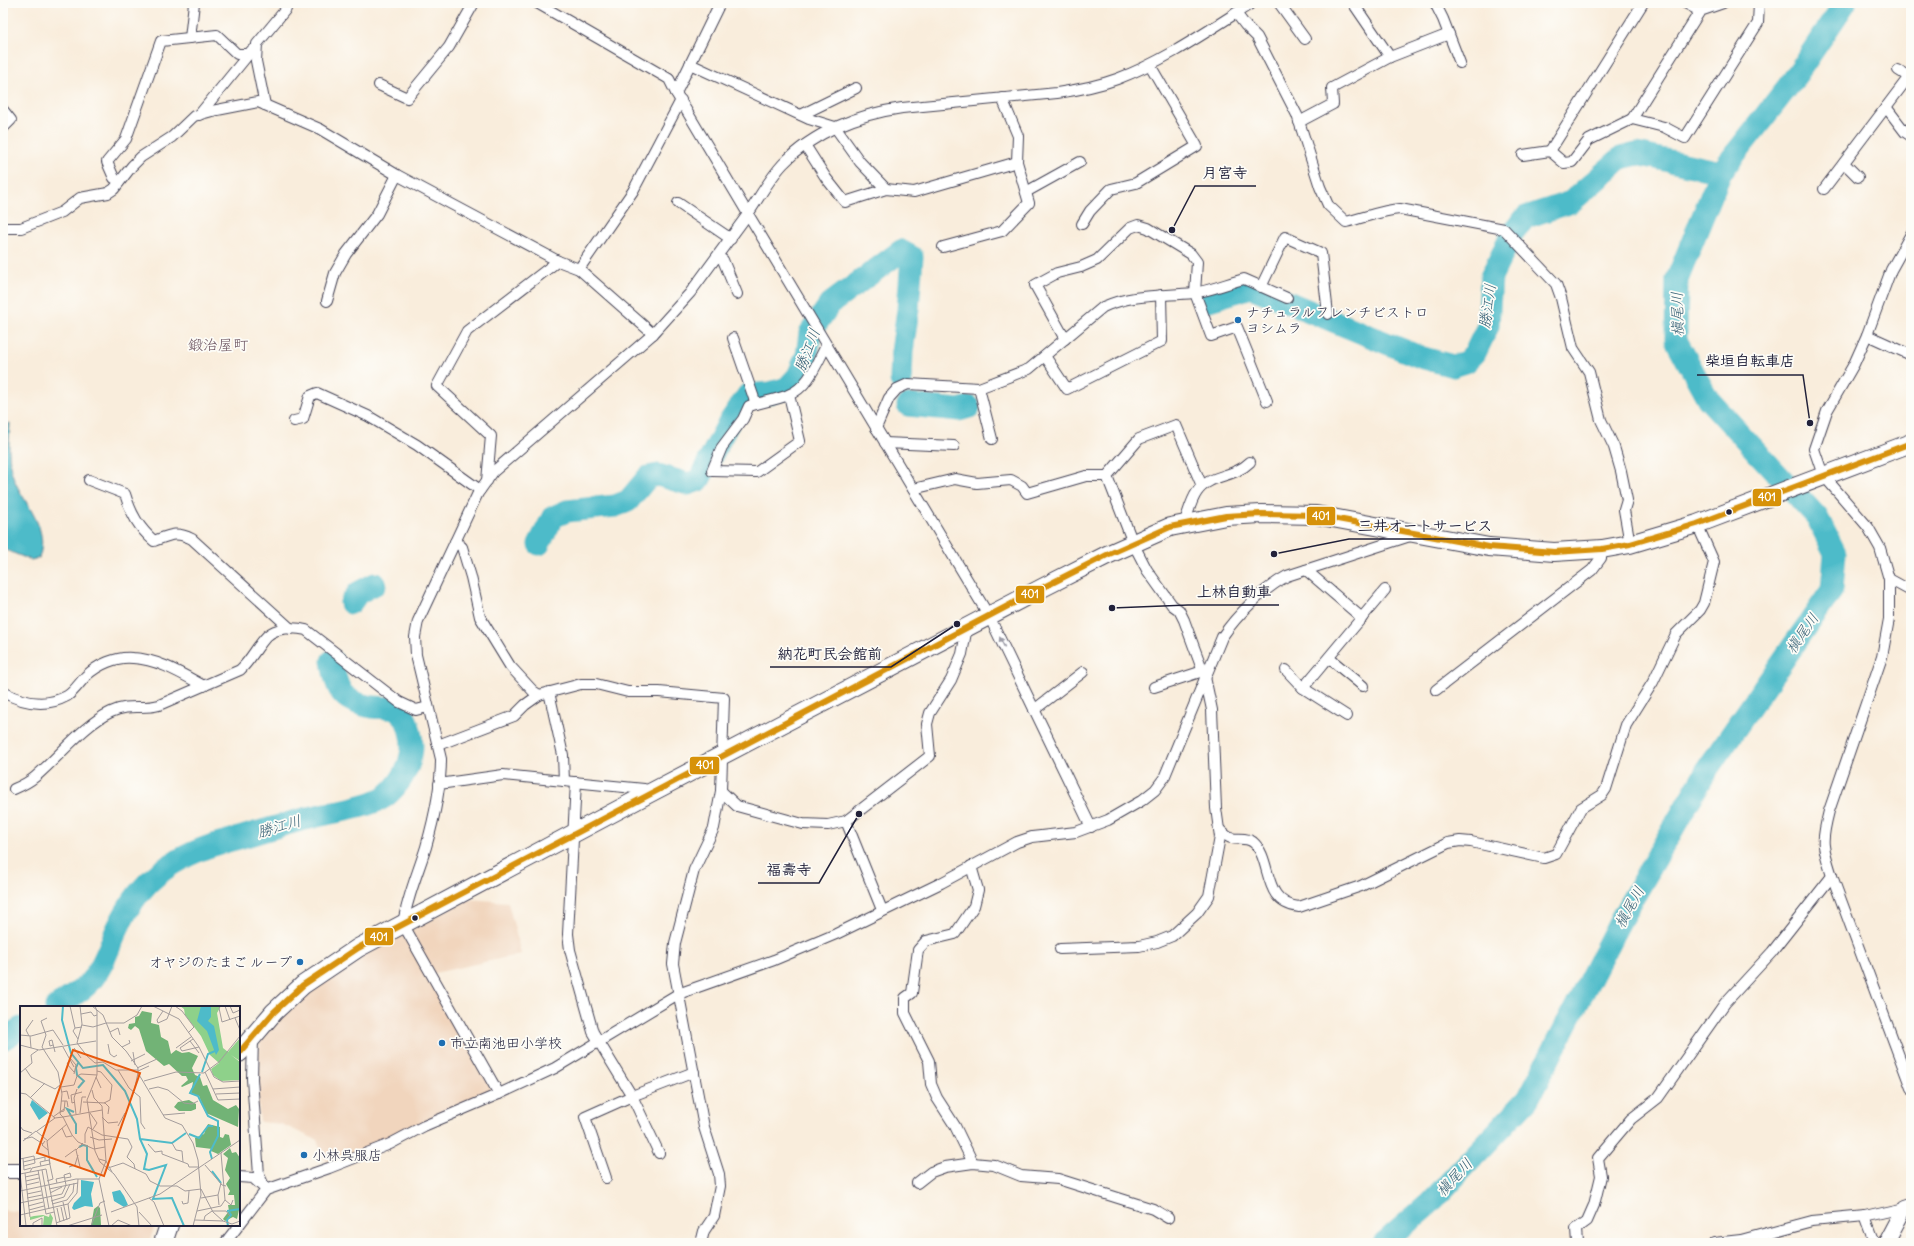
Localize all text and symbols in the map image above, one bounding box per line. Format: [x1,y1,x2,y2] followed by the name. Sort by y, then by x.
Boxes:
[1195,159,1256,186] callout: 月宮寺
[1202,163,1248,182] text: 月宮寺
[1474,282,1500,330] water label: 勝江川
[1667,291,1687,337] water label: 槇尾川
[1246,303,1429,337] place label: ナチュラルフレンチビストロ ヨシムラ
[1233,315,1243,325] marker: ナチュラルフレンチビストロ ヨシムラ
[790,326,824,374] water label: 勝江川
[188,335,249,354] district label: 鍛治屋町
[1697,348,1803,375] callout: 柴垣自転車店
[1705,351,1795,370] text: 柴垣自転車店
[1752,488,1782,507] line badge: 401
[1758,490,1776,504] text: 401
[1306,506,1336,526] line badge: 401
[1724,507,1734,517] unlabelled marker
[1312,509,1330,523] text: 401
[1349,512,1500,539] callout: 三井オートサービス
[1358,516,1492,535] text: 三井オートサービス
[1188,578,1279,605] callout: 上林自動車
[1196,582,1272,601] text: 上林自動車
[1015,585,1045,604] line badge: 401
[1021,587,1039,601] text: 401
[1781,609,1823,657] water label: 槇尾川
[999,636,1005,647] one-way arrow
[770,640,891,667] callout: 納花町民会館前
[777,644,883,663] text: 納花町民会館前
[689,756,720,775] line badge: 401
[696,758,714,772] text: 401
[255,811,303,841] water label: 勝江川
[758,856,819,883] callout: 福壽寺
[766,860,812,879] text: 福壽寺
[1610,883,1648,931] water label: 槇尾川
[410,913,420,923] unlabelled marker
[364,927,394,946] line badge: 401
[370,930,388,944] text: 401
[149,953,292,971] place label: オヤジのたまご ループ
[295,957,305,967] marker: オヤジのたまご ループ
[20,1006,240,1226] inset map
[450,1034,562,1052] place label: 市立南池田小学校
[437,1038,447,1048] marker: 市立南池田小学校
[312,1146,382,1164] place label: 小林呉服店
[299,1150,309,1160] marker: 小林呉服店
[1432,1154,1476,1200] water label: 槇尾川

